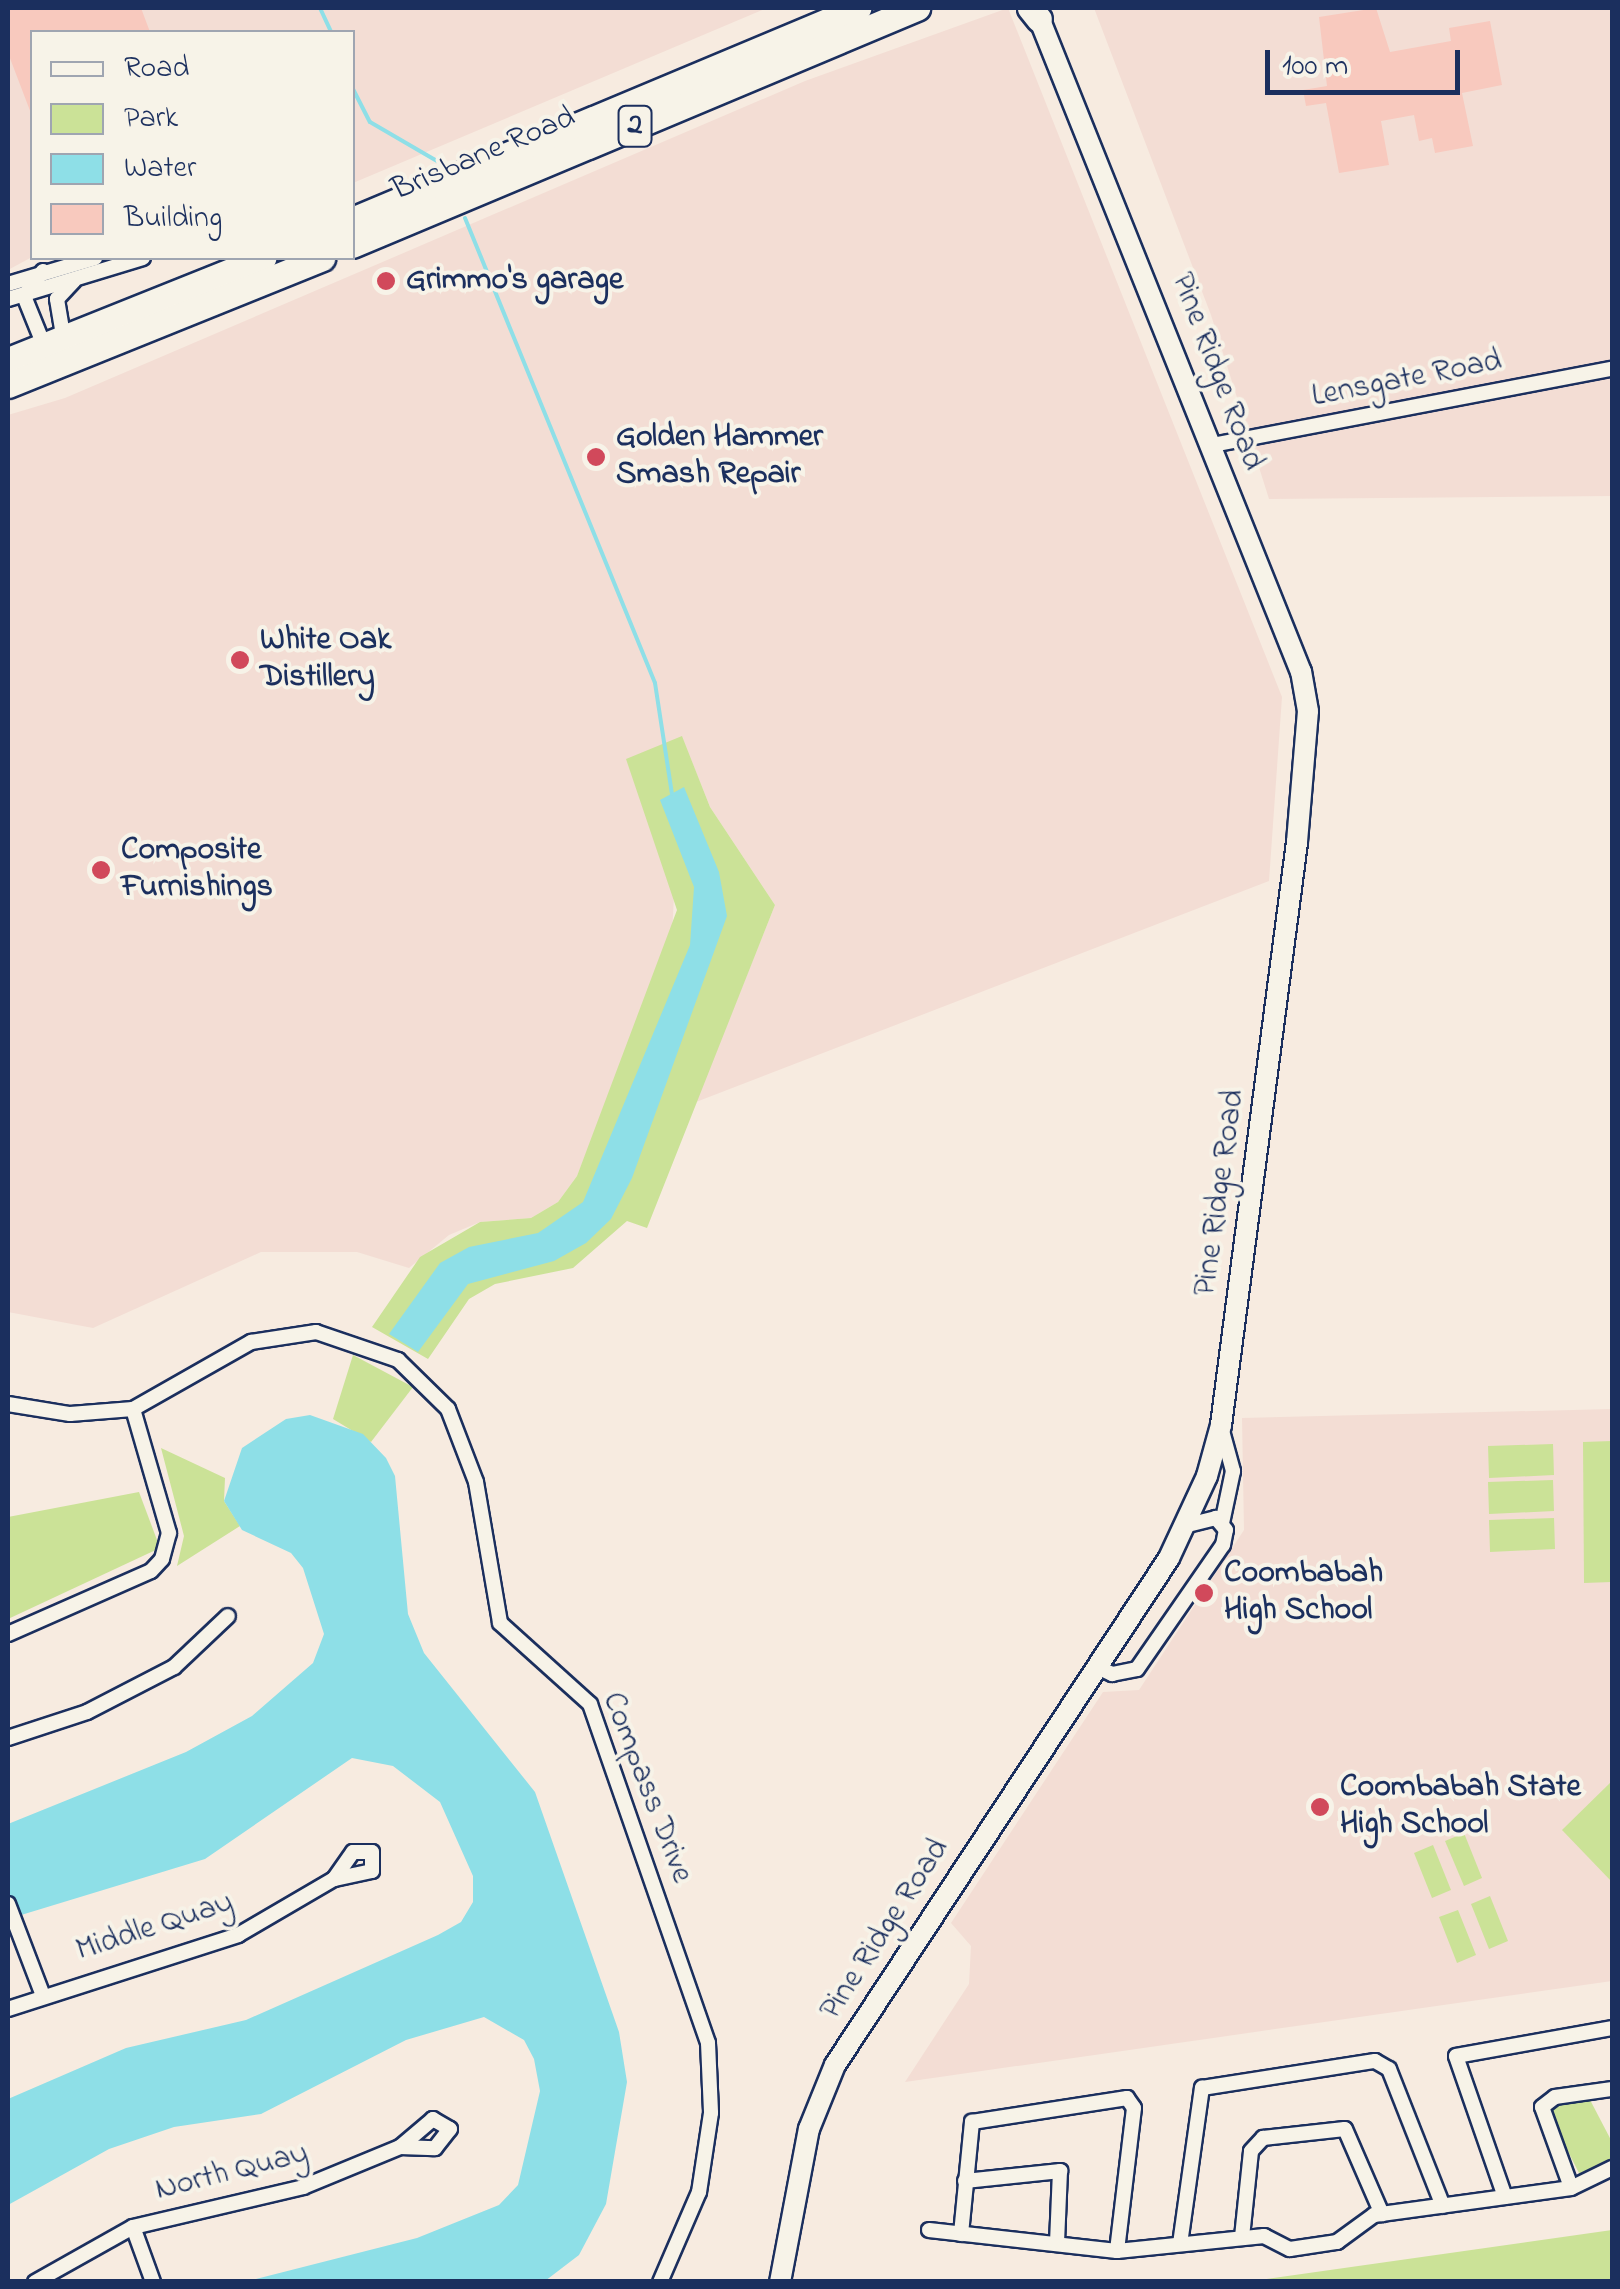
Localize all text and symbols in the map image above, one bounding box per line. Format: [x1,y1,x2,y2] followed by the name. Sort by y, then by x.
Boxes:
[30,30,355,260] legend
[1270,30,1465,92] scale bar
[1282,45,1348,89] text: 100 m
[124,47,189,91] text: Road
[124,97,178,141] text: Park
[387,99,581,211] street label: Brisbane Road
[618,101,652,151] road number: 2
[124,147,196,191] text: Water
[124,197,222,241] text: Building
[406,262,623,300] place label: Grimmo's garage
[1161,268,1271,476] street label: Pine Ridge Road
[375,270,397,292] marker: Grimmo's garage
[1309,343,1505,417] street label: Lensgate Road
[616,420,823,495] place label: Golden Hammer Smash Repair
[585,446,607,468] marker: Golden Hammer Smash Repair
[260,623,391,698] place label: White Oak Distillery
[229,649,251,671] marker: White Oak Distillery
[121,833,273,908] place label: Composite Furnishings
[90,859,112,881] marker: Composite Furnishings
[1187,1087,1255,1299] street label: Pine Ridge Road
[1224,1556,1383,1631] place label: Coombabah High School
[1193,1582,1215,1604] marker: Coombabah High School
[592,1687,700,1889] street label: Compass Drive
[1340,1770,1581,1845] place label: Coombabah State High School
[1309,1796,1331,1818] marker: Coombabah State High School
[813,1832,959,2028] street label: Pine Ridge Road
[72,1885,238,1971] street label: Middle Quay
[152,2136,312,2210] street label: North Quay

